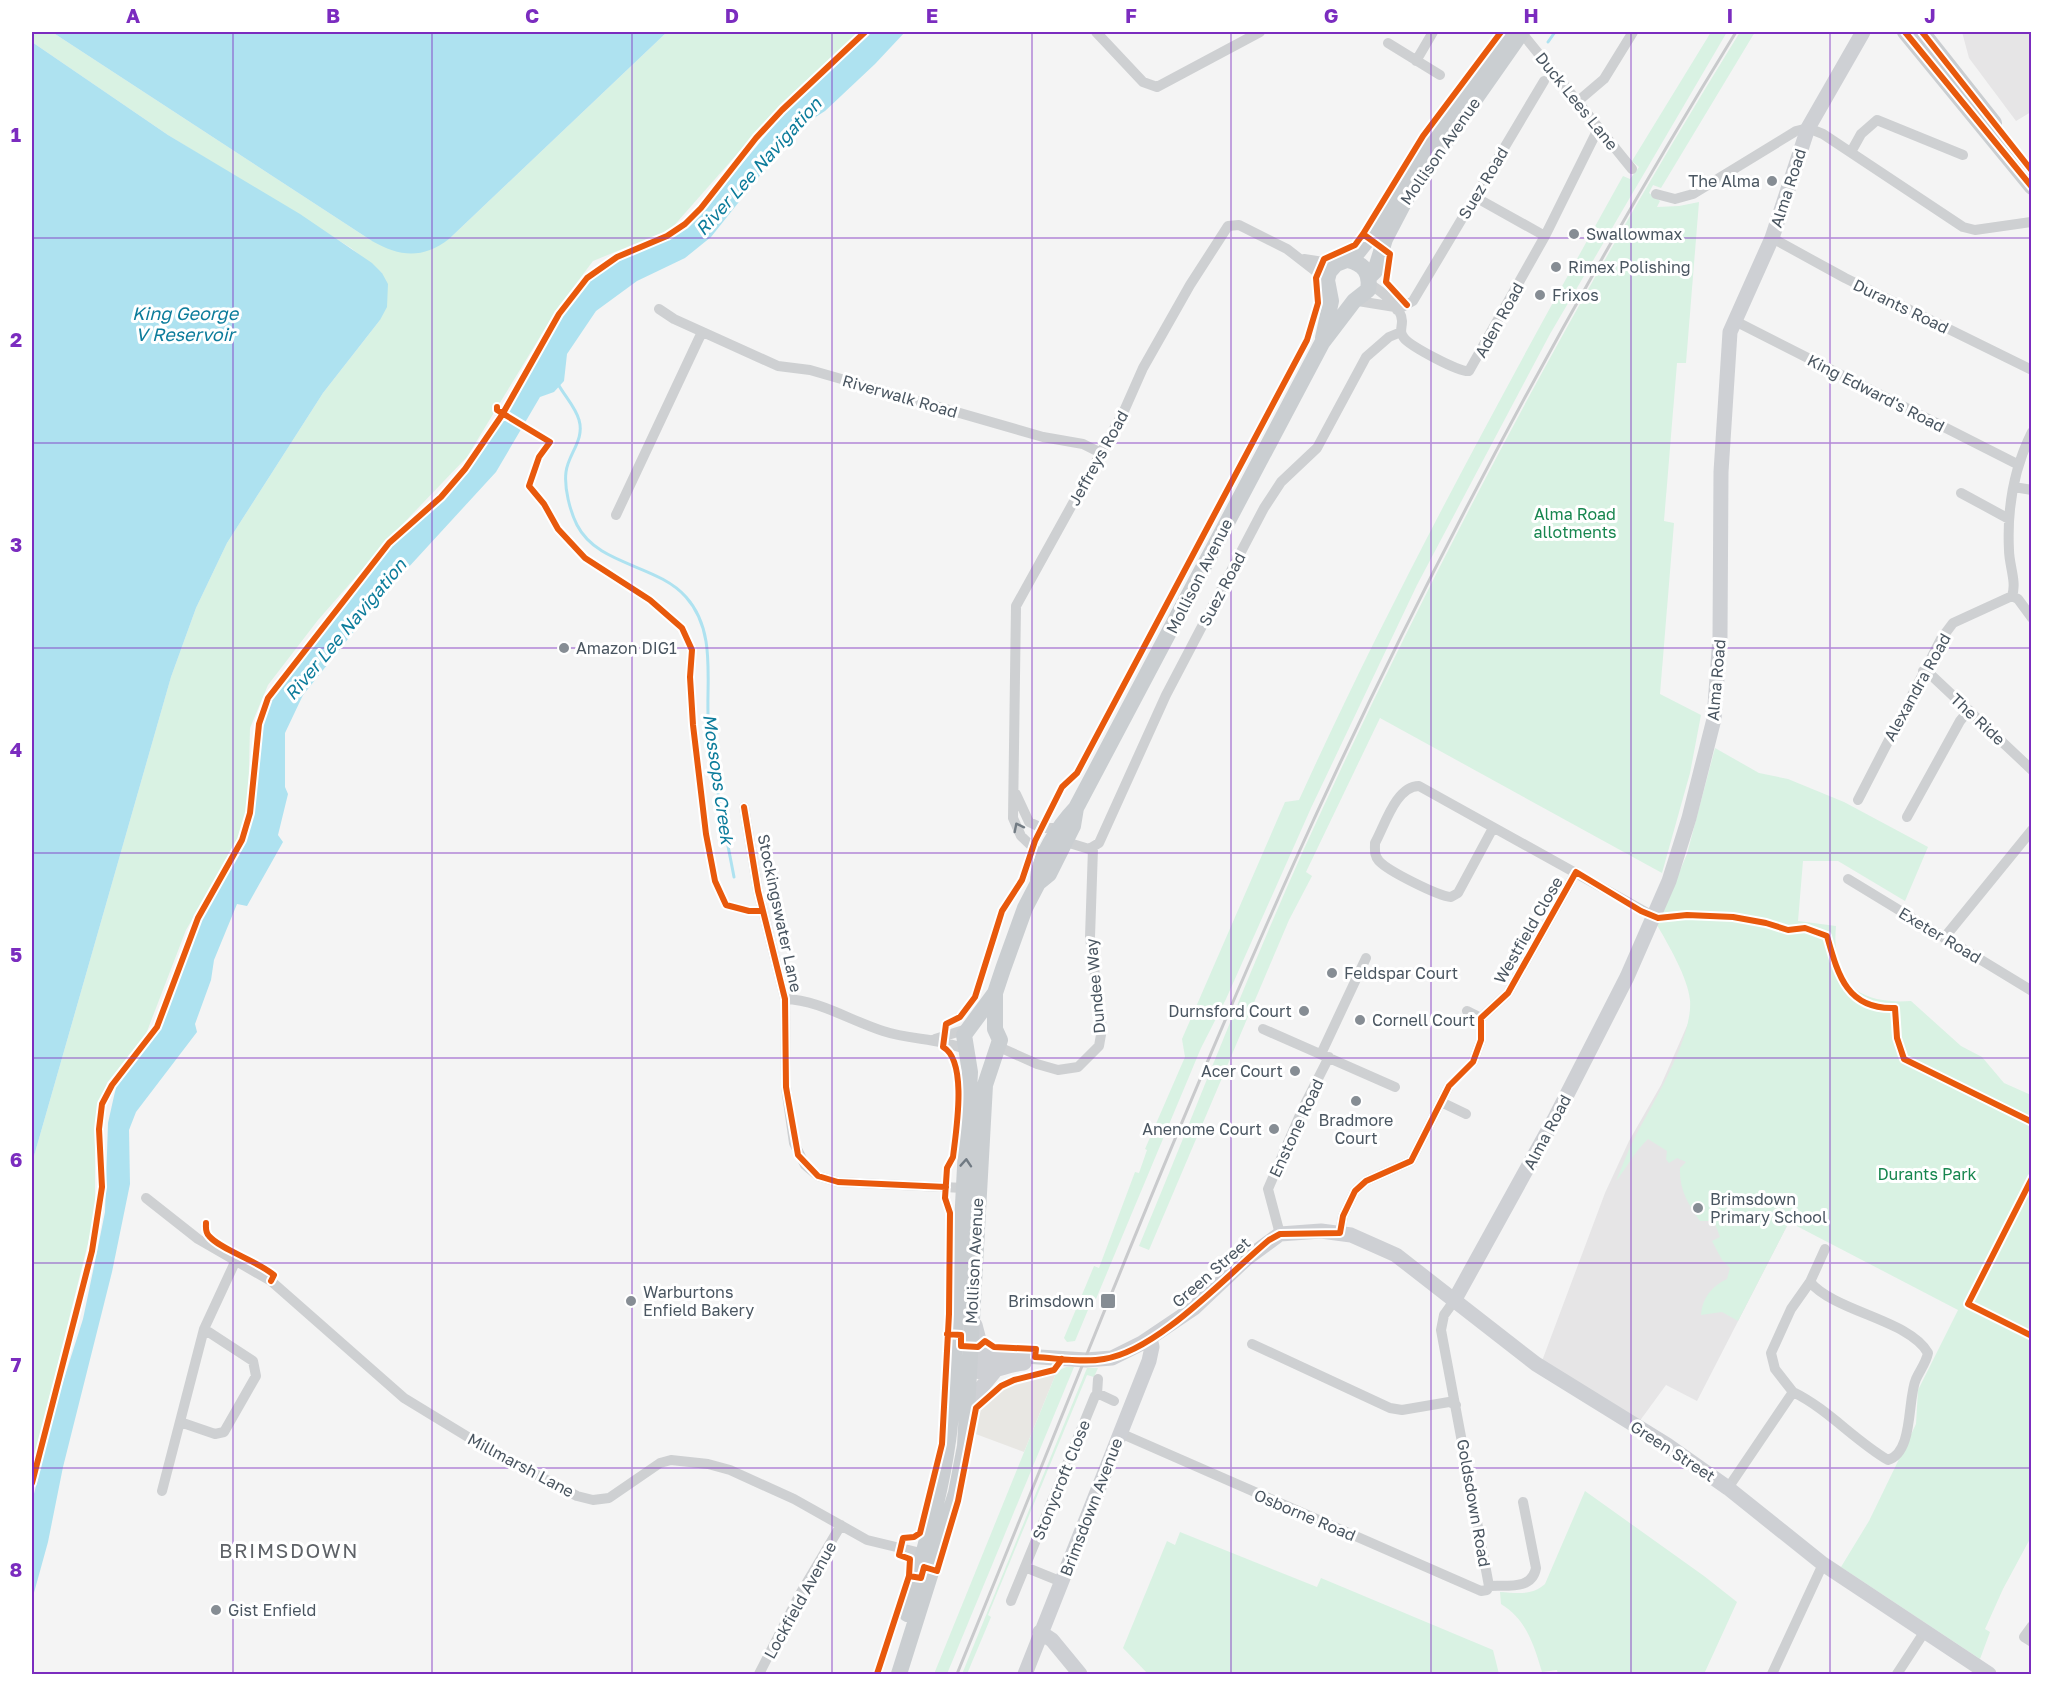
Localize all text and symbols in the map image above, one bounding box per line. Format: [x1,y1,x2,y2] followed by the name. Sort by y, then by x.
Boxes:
[126,3,140,27] text: A
[326,3,340,27] text: B
[525,3,539,27] text: C
[725,3,739,27] text: D
[926,3,938,27] text: E
[1125,3,1137,27] text: F
[1324,3,1338,27] text: G
[1523,3,1539,27] text: H
[1727,3,1733,27] text: I
[1924,3,1936,27] text: J
[1531,48,1623,154] street label: Duck Lees Lane
[690,92,826,239] water label: River Lee Navigation
[1396,94,1484,208] street label: Mollison Avenue
[11,122,21,146] text: 1
[1454,143,1512,223] street label: Suez Road
[1766,146,1810,230] street label: Alma Road
[1688,171,1760,191] place label: The Alma
[1765,174,1779,188] marker: The Alma
[1586,224,1682,244] place label: Swallowmax
[1567,227,1581,241] marker: Swallowmax
[1568,257,1691,277] place label: Rimex Polishing
[1549,260,1563,274] marker: Rimex Polishing
[1850,274,1952,338] street label: Durants Road
[1470,279,1528,361] street label: Aden Road
[1552,285,1599,305] place label: Frixos
[1533,288,1547,302] marker: Frixos
[132,302,240,345] water label: King George V Reservoir
[10,327,22,351] text: 2
[1804,350,1948,436] street label: King Edward's Road
[840,370,960,422] street label: Riverwalk Road
[1064,407,1132,509] street label: Jeffreys Road
[1533,504,1617,542] park label: Alma Road allotments
[1161,515,1237,637] street label: Mollison Avenue
[10,532,22,556] text: 3
[1194,549,1250,629] street label: Suez Road
[280,553,411,704] water label: River Lee Navigation
[1879,630,1955,744] street label: Alexandra Road
[576,638,677,658] place label: Amazon DIG1
[1702,638,1730,722] street label: Alma Road
[557,641,571,655] marker: Amazon DIG1
[1947,689,2009,749] street label: The Ride
[699,712,739,847] water label: Mossops Creek
[10,737,22,761] text: 4
[1014,823,1025,834] one-way arrow
[753,832,807,994] street label: Stockingswater Lane
[1489,873,1567,987] street label: Westfield Close
[1895,903,1985,967] street label: Exeter Road
[1081,938,1109,1034] street label: Dundee Way
[10,942,22,966] text: 5
[1344,963,1458,983] place label: Feldspar Court
[1325,966,1339,980] marker: Feldspar Court
[1168,1001,1292,1021] place label: Durnsford Court
[1297,1004,1311,1018] marker: Durnsford Court
[1372,1010,1475,1030] place label: Cornell Court
[1353,1013,1367,1027] marker: Cornell Court
[1201,1061,1283,1081] place label: Acer Court
[1288,1064,1302,1078] marker: Acer Court
[1264,1076,1328,1180] street label: Enstone Road
[1519,1091,1575,1173] street label: Alma Road
[1349,1094,1363,1108] marker: Bradmore Court
[1319,1110,1393,1148] place label: Bradmore Court
[1142,1119,1262,1139] place label: Anenome Court
[1267,1122,1281,1136] marker: Anenome Court
[10,1147,22,1171] text: 6
[959,1158,972,1167] one-way arrow
[1877,1164,1977,1184] park label: Durants Park
[1710,1189,1827,1227] place label: Brimsdown Primary School
[961,1197,987,1325] street label: Mollison Avenue
[1691,1201,1705,1215] marker: Brimsdown Primary School
[1168,1233,1254,1311] street label: Green Street
[643,1282,754,1320] place label: Warburtons Enfield Bakery
[1008,1291,1094,1311] place label: Brimsdown
[1099,1292,1117,1310] marker: Brimsdown
[624,1294,638,1308] marker: Warburtons Enfield Bakery
[11,1352,22,1376] text: 7
[1627,1416,1719,1486] street label: Green Street
[1028,1417,1094,1543] street label: Stonycroft Close
[464,1429,578,1501] street label: Millmarsh Lane
[1055,1435,1127,1579] street label: Brimsdown Avenue
[1453,1438,1495,1568] street label: Goldsdown Road
[1251,1485,1359,1545] street label: Osborne Road
[219,1538,359,1562] district label: BRIMSDOWN
[759,1538,841,1662] street label: Lockfield Avenue
[10,1557,22,1581] text: 8
[228,1600,316,1620] place label: Gist Enfield
[209,1603,223,1617] marker: Gist Enfield

